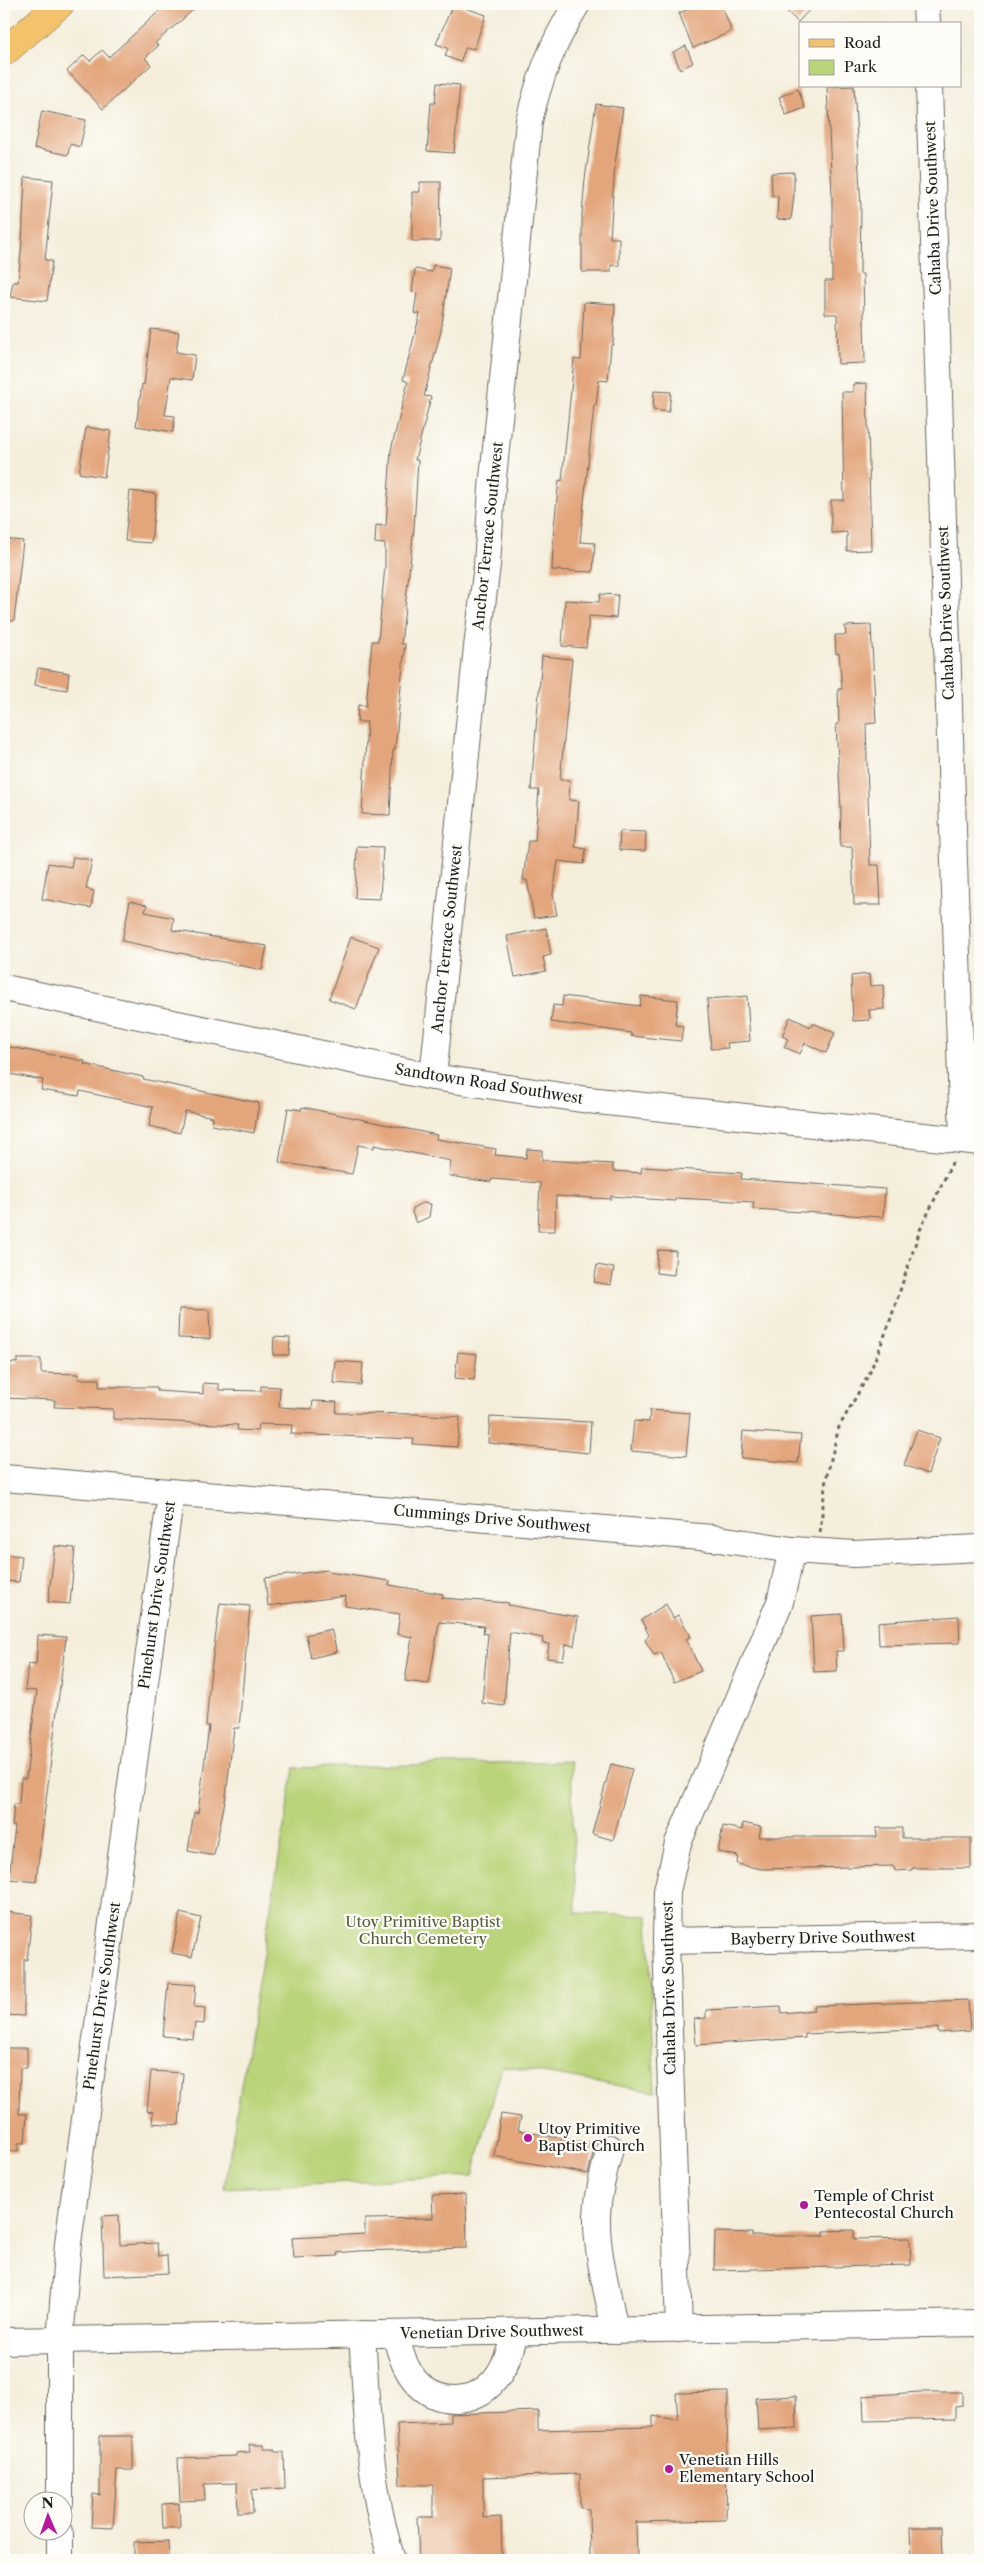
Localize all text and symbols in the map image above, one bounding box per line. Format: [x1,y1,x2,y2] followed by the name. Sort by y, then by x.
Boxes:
[799,22,962,88] legend
[844,33,881,52] text: Road
[844,57,878,76] text: Park
[920,120,945,296] street label: Cahaba Drive Southwest
[468,440,507,632] street label: Anchor Terrace Southwest
[933,525,958,701] street label: Cahaba Drive Southwest
[427,843,466,1035] street label: Anchor Terrace Southwest
[394,1059,585,1108] street label: Sandtown Road Southwest
[134,1499,179,1690] street label: Pinehurst Drive Southwest
[393,1500,592,1537] street label: Cummings Drive Southwest
[79,1900,124,2091] street label: Pinehurst Drive Southwest
[657,1900,680,2075] street label: Cahaba Drive Southwest
[345,1912,501,1948] park label: Utoy Primitive Baptist Church Cemetery
[730,1926,916,1949] street label: Bayberry Drive Southwest
[538,2119,645,2155] place label: Utoy Primitive Baptist Church
[522,2132,534,2144] marker: Utoy Primitive Baptist Church
[814,2186,954,2222] place label: Temple of Christ Pentecostal Church
[798,2199,810,2211] marker: Temple of Christ Pentecostal Church
[399,2320,585,2343] street label: Venetian Drive Southwest
[678,2450,815,2486] place label: Venetian Hills Elementary School
[663,2463,675,2475] marker: Venetian Hills Elementary School
[22,2492,72,2542] north arrow
[41,2494,54,2512] text: N

